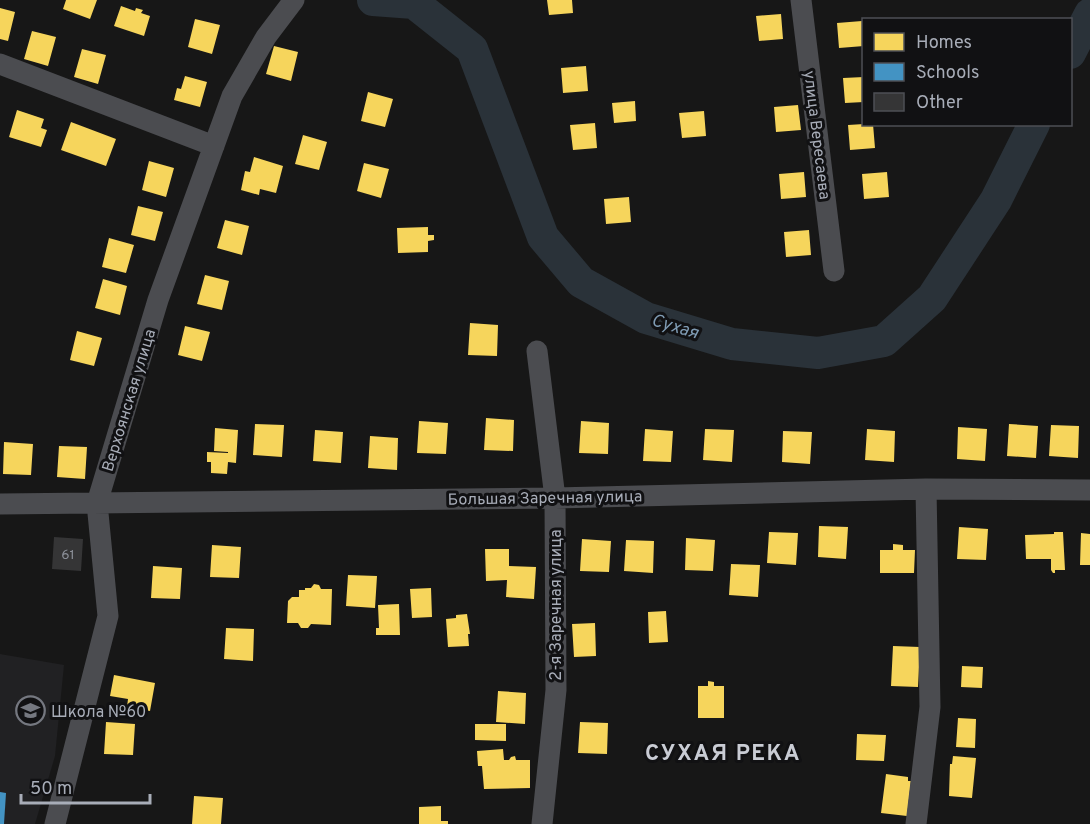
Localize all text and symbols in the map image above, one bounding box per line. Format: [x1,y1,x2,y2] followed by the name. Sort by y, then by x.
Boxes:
[862,18,1072,126] legend
[916,32,972,55] text: Homes
[916,62,979,85] text: Schools
[798,70,834,201] street label: улица Вересаева
[916,92,963,115] text: Other
[648,309,702,346] water label: Сухая
[99,327,161,474] street label: Верхоянская улица
[448,487,643,511] street label: Большая Заречная улица
[547,529,567,681] street label: 2-я Заречная улица
[61,547,75,564] house number: 61
[14,695,46,727] school or university icon: Школа №60
[51,703,146,723] place label: Школа №60
[645,741,801,768] district label: СУХАЯ РЕКА
[21,767,150,805] scale bar
[30,778,72,801] text: 50 m

